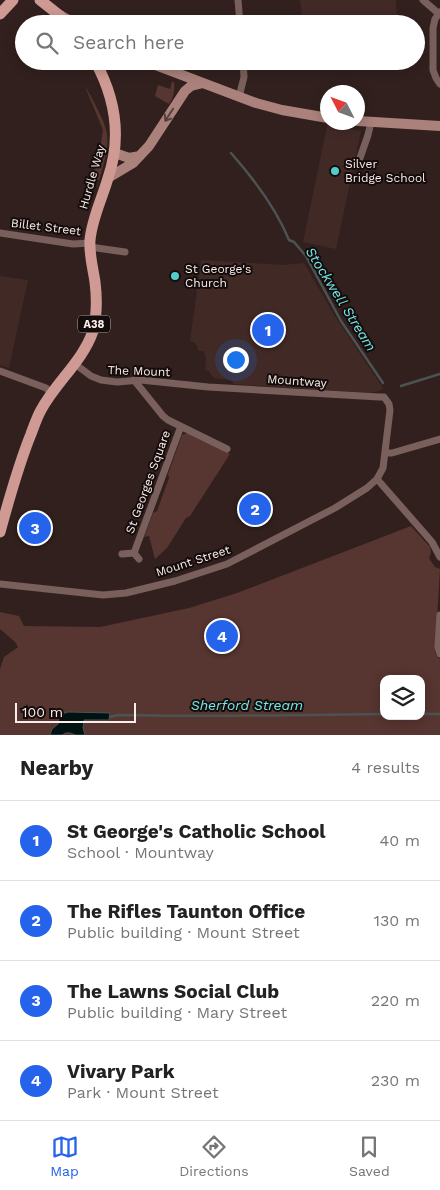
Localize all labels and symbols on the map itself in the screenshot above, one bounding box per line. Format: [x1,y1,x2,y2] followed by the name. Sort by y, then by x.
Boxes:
[320,85,365,130] north arrow
[164,108,174,122] one-way arrow
[76,142,108,211] street label: Hurdle Way
[345,157,426,185] place label: Silver Bridge School
[329,165,341,177] marker: Silver Bridge School
[10,216,82,238] street label: Billet Street
[303,244,379,354] water label: Stockwell Stream
[185,262,251,290] place label: St George's Church
[169,270,181,282] marker: St George's Church
[252,311,284,349] pin: 1
[78,316,110,332] road number: A38
[223,347,249,373] your location
[107,363,171,379] street label: The Mount
[267,372,328,390] street label: Mountway
[123,428,173,536] street label: St Georges Square
[239,490,271,528] pin: 2
[19,509,51,547] pin: 3
[154,542,232,580] street label: Mount Street
[206,617,238,655] pin: 4
[191,697,303,713] water label: Sherford Stream
[15,700,136,723] scale bar

